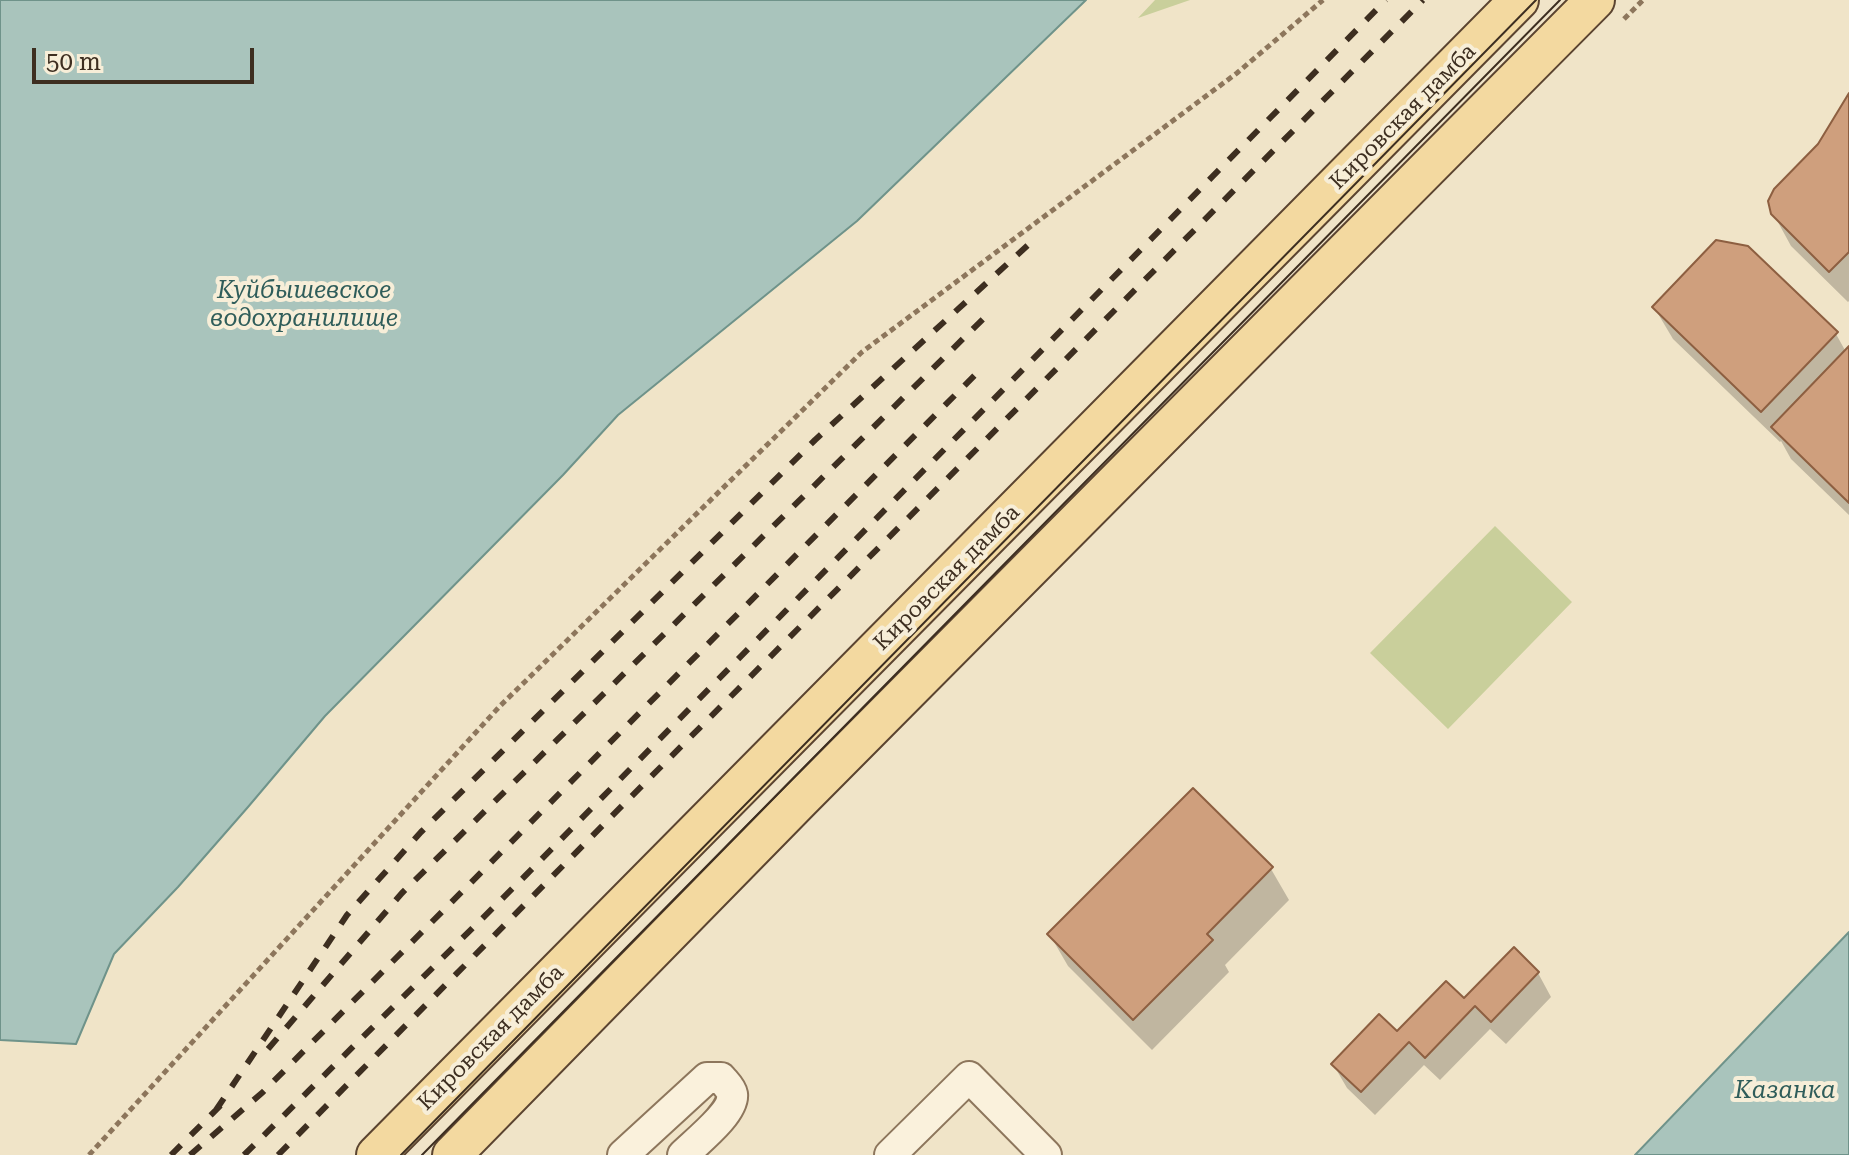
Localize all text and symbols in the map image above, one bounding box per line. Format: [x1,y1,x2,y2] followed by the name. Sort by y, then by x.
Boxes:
[36,32,258,82] scale bar
[1325,39,1481,195] street label: Кировская дамба
[46,48,101,76] text: 50 m
[210,277,398,333] water label: Куйбышевское водохранилище
[869,500,1025,656] street label: Кировская дамба
[413,960,569,1116] street label: Кировская дамба
[1734,1077,1836,1105] water label: Казанка

